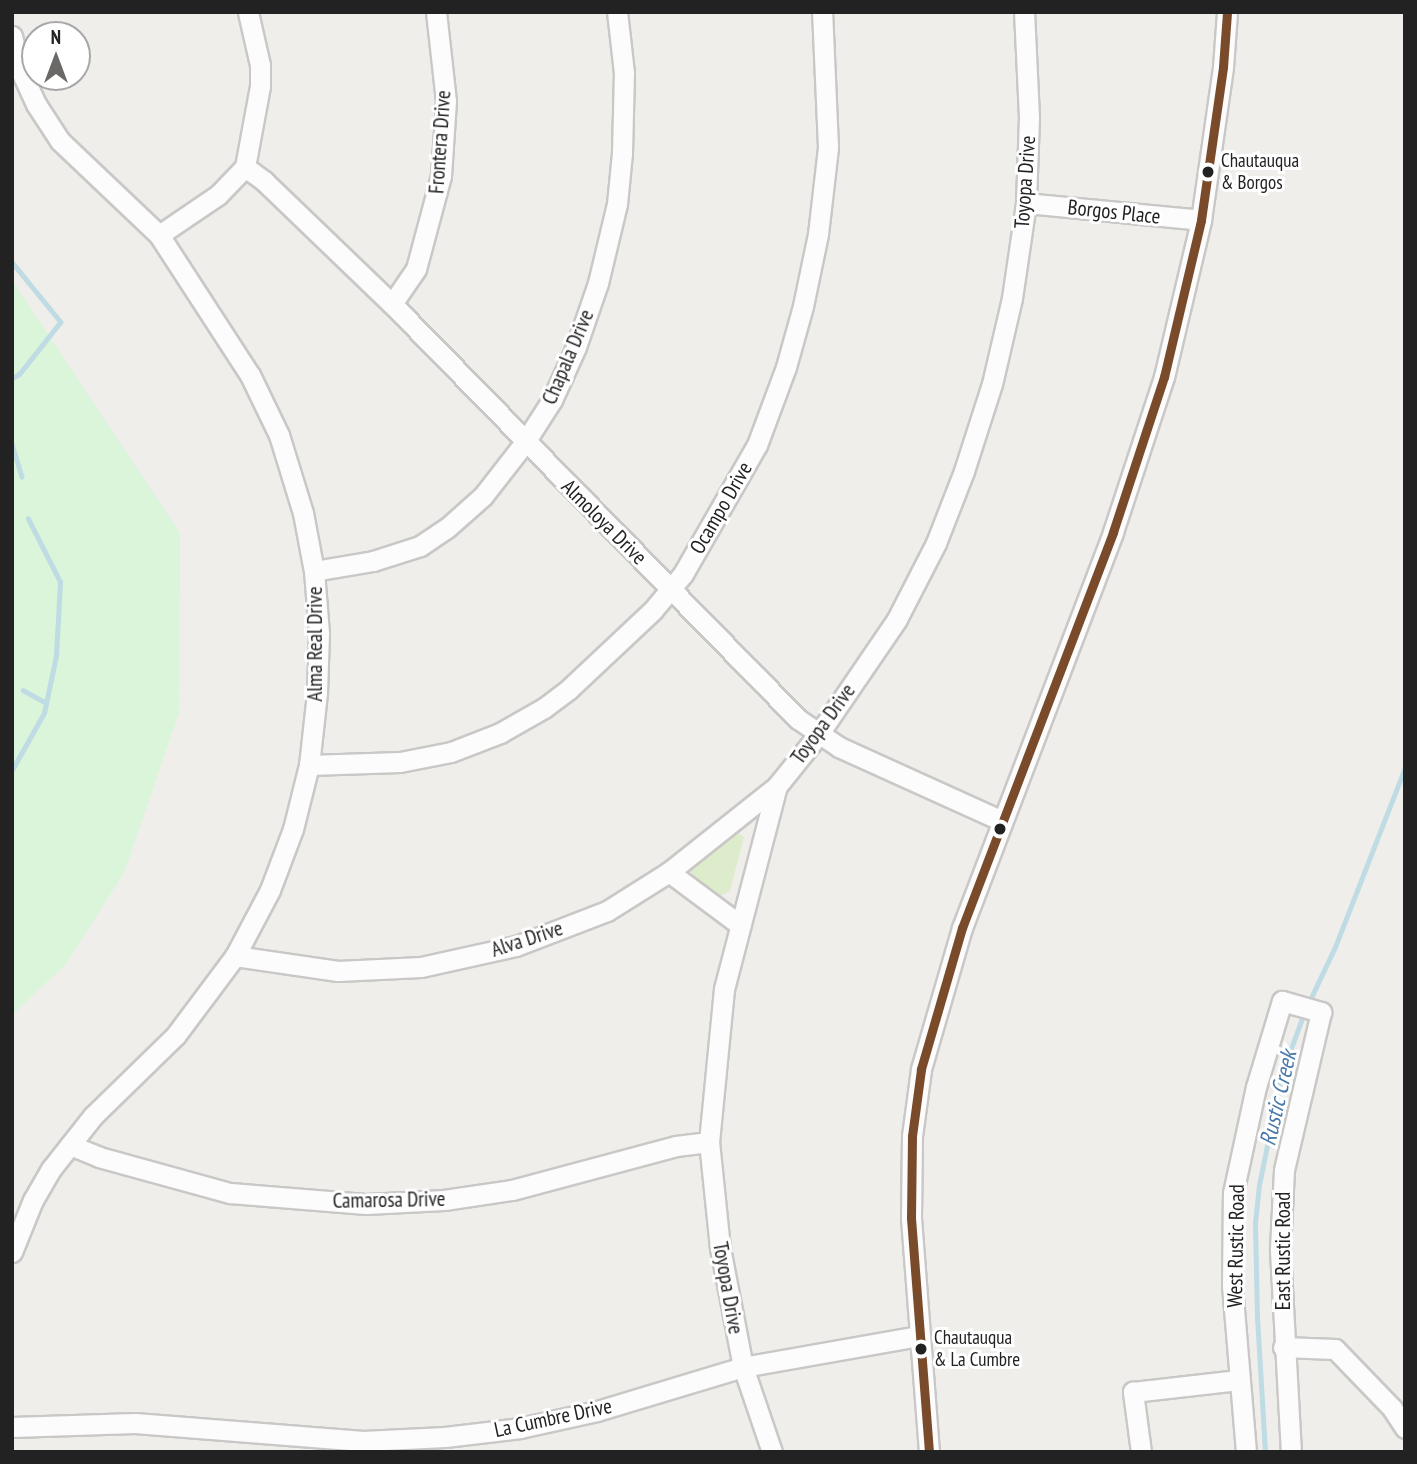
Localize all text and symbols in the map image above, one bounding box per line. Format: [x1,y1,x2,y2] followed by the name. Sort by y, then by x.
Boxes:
[21,21,91,91] north arrow
[51,25,61,49] text: N
[424,89,456,195] street label: Frontera Drive
[1009,135,1041,229] street label: Toyopa Drive
[1221,150,1299,194] place label: Chautauqua & Borgos
[1201,165,1215,179] marker: Chautauqua & Borgos
[1066,195,1162,229] street label: Borgos Place
[537,306,599,408] street label: Chapala Drive
[685,458,757,558] street label: Ocampo Drive
[556,474,652,570] street label: Almoloya Drive
[302,586,328,702] street label: Alma Real Drive
[785,679,861,769] street label: Toyopa Drive
[993,822,1007,836] unlabelled marker
[488,916,566,962] street label: Alva Drive
[1254,1047,1302,1149] water label: Rustic Creek
[1222,1184,1250,1308] street label: West Rustic Road
[332,1186,446,1214] street label: Camarosa Drive
[1270,1191,1296,1311] street label: East Rustic Road
[707,1240,749,1336] street label: Toyopa Drive
[934,1327,1020,1371] place label: Chautauqua & La Cumbre
[914,1342,928,1356] marker: Chautauqua & La Cumbre
[492,1393,614,1443] street label: La Cumbre Drive

